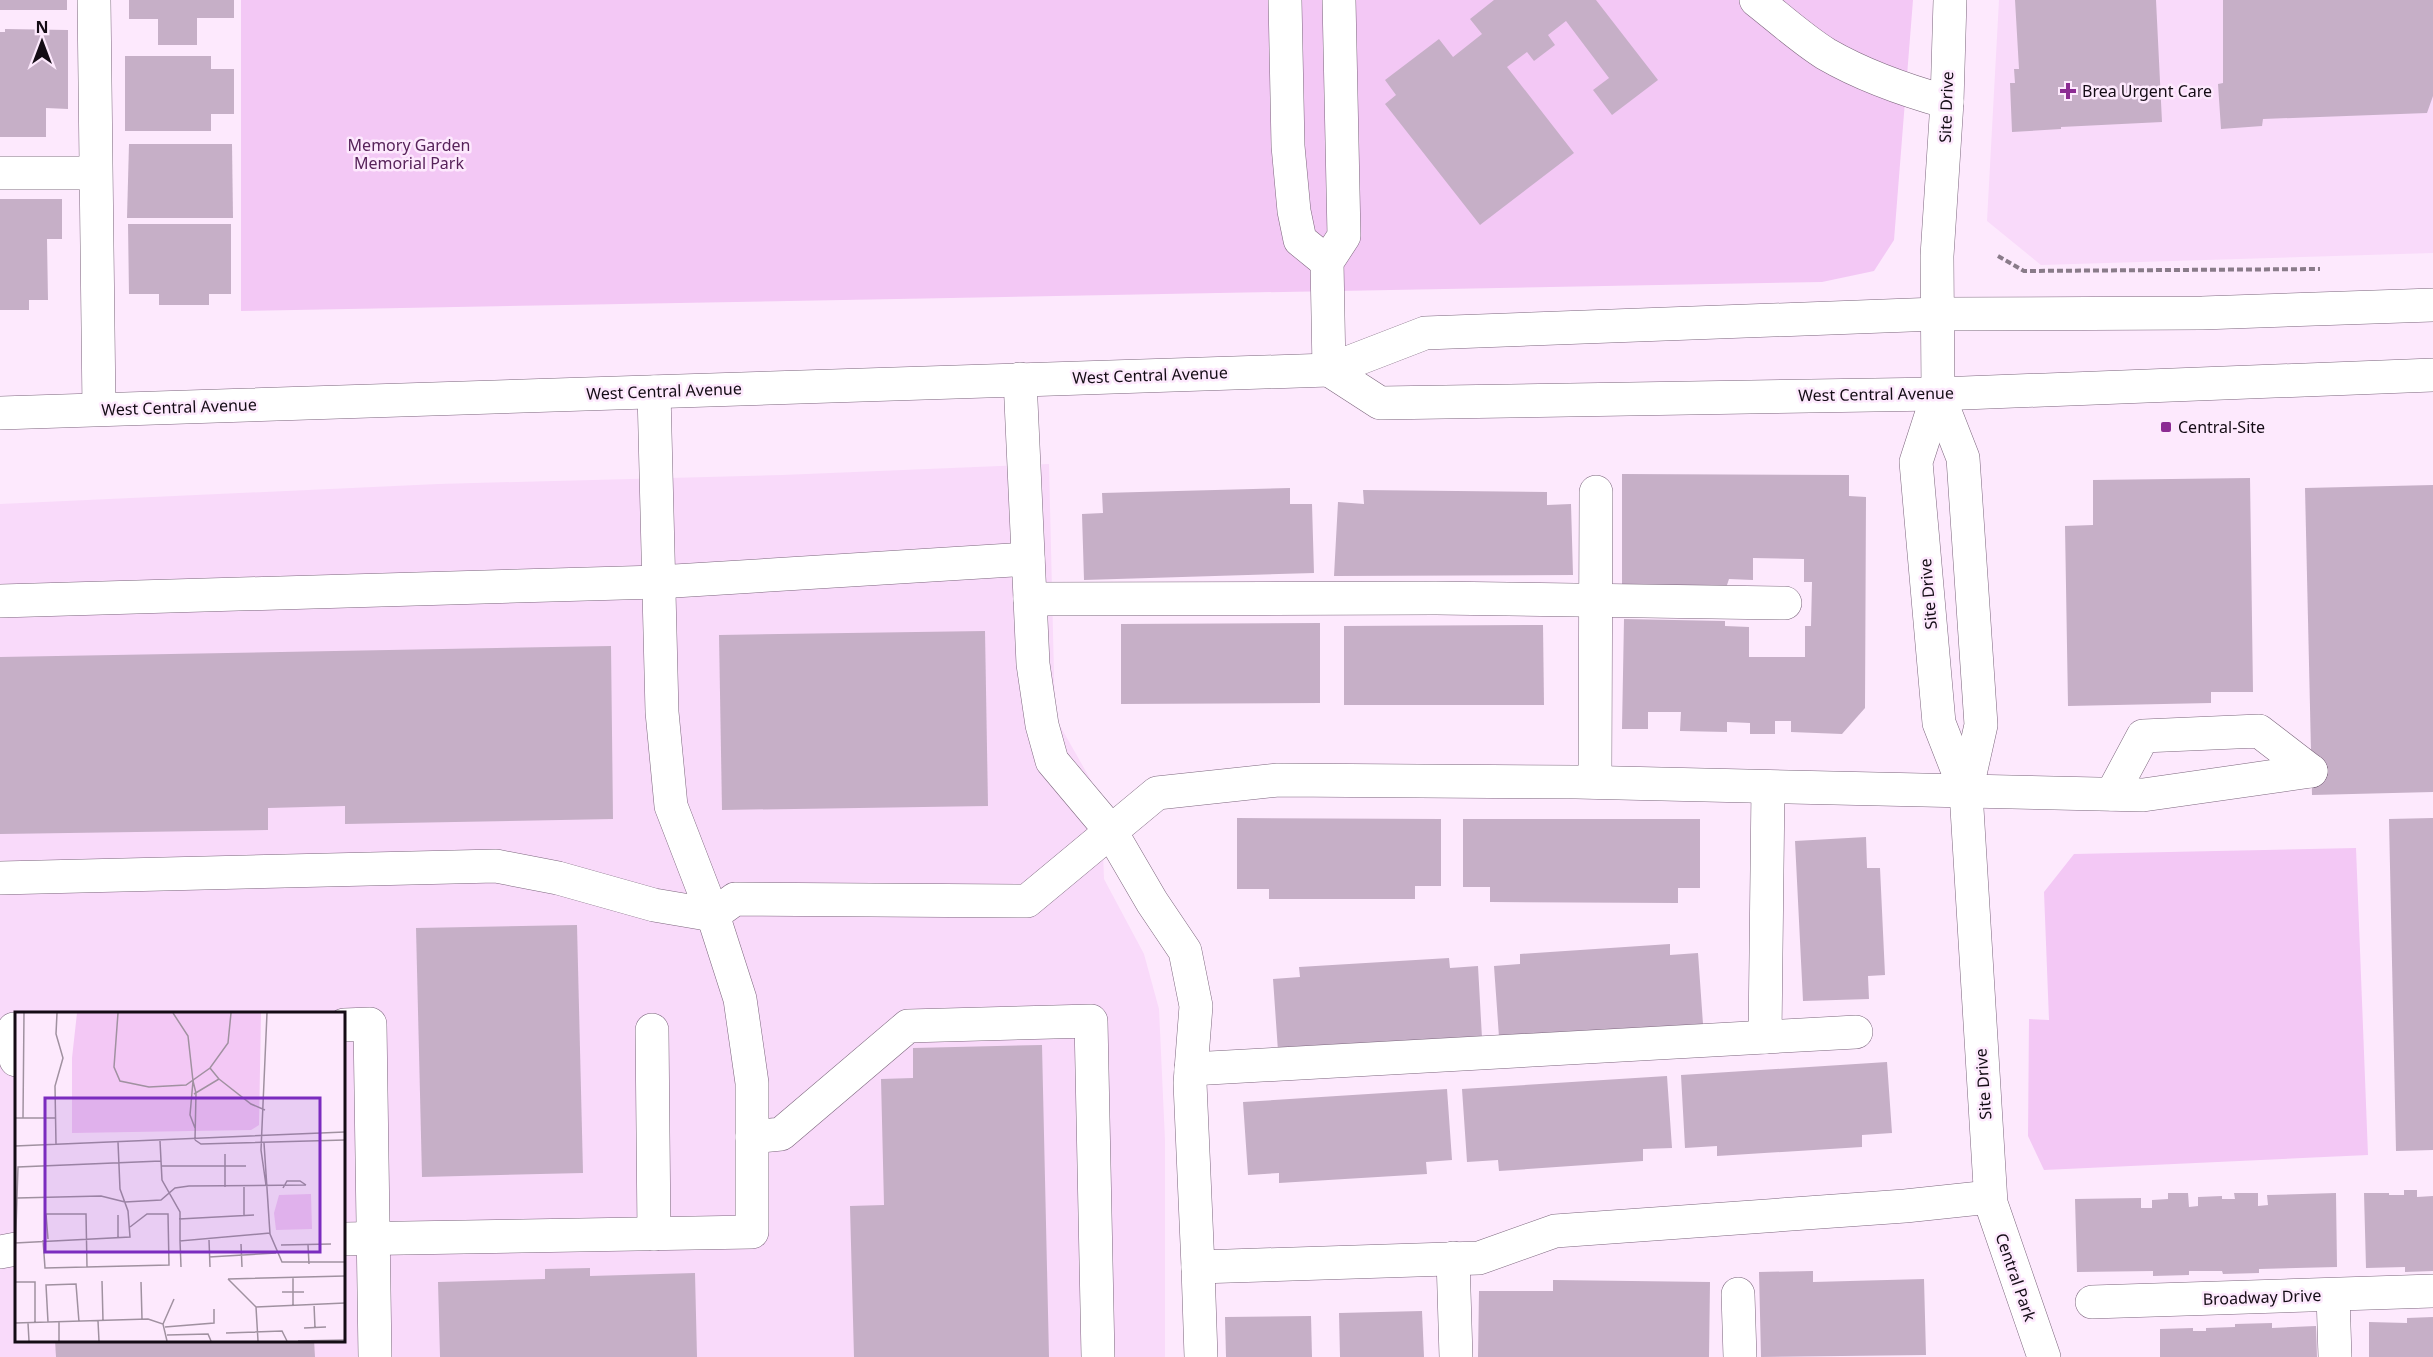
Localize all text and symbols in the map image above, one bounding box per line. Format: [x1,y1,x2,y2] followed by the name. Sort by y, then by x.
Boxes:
[12,12,72,72] north arrow
[35,16,49,38] text: N
[1934,71,1958,143] street label: Site Drive
[2082,80,2212,102] place label: Brea Urgent Care
[2059,82,2077,100] marker: Brea Urgent Care
[348,134,470,174] park label: Memory Garden Memorial Park
[1072,361,1228,389] street label: West Central Avenue
[586,377,742,405] street label: West Central Avenue
[1798,382,1954,406] street label: West Central Avenue
[101,393,257,421] street label: West Central Avenue
[2178,416,2265,438] place label: Central-Site
[2159,420,2173,434] marker: Central-Site
[1914,557,1942,631] street label: Site Drive
[15,1012,345,1342] inset map
[1970,1048,1996,1120] street label: Site Drive
[1991,1230,2042,1325] street label: Central Park
[2202,1284,2322,1310] street label: Broadway Drive

